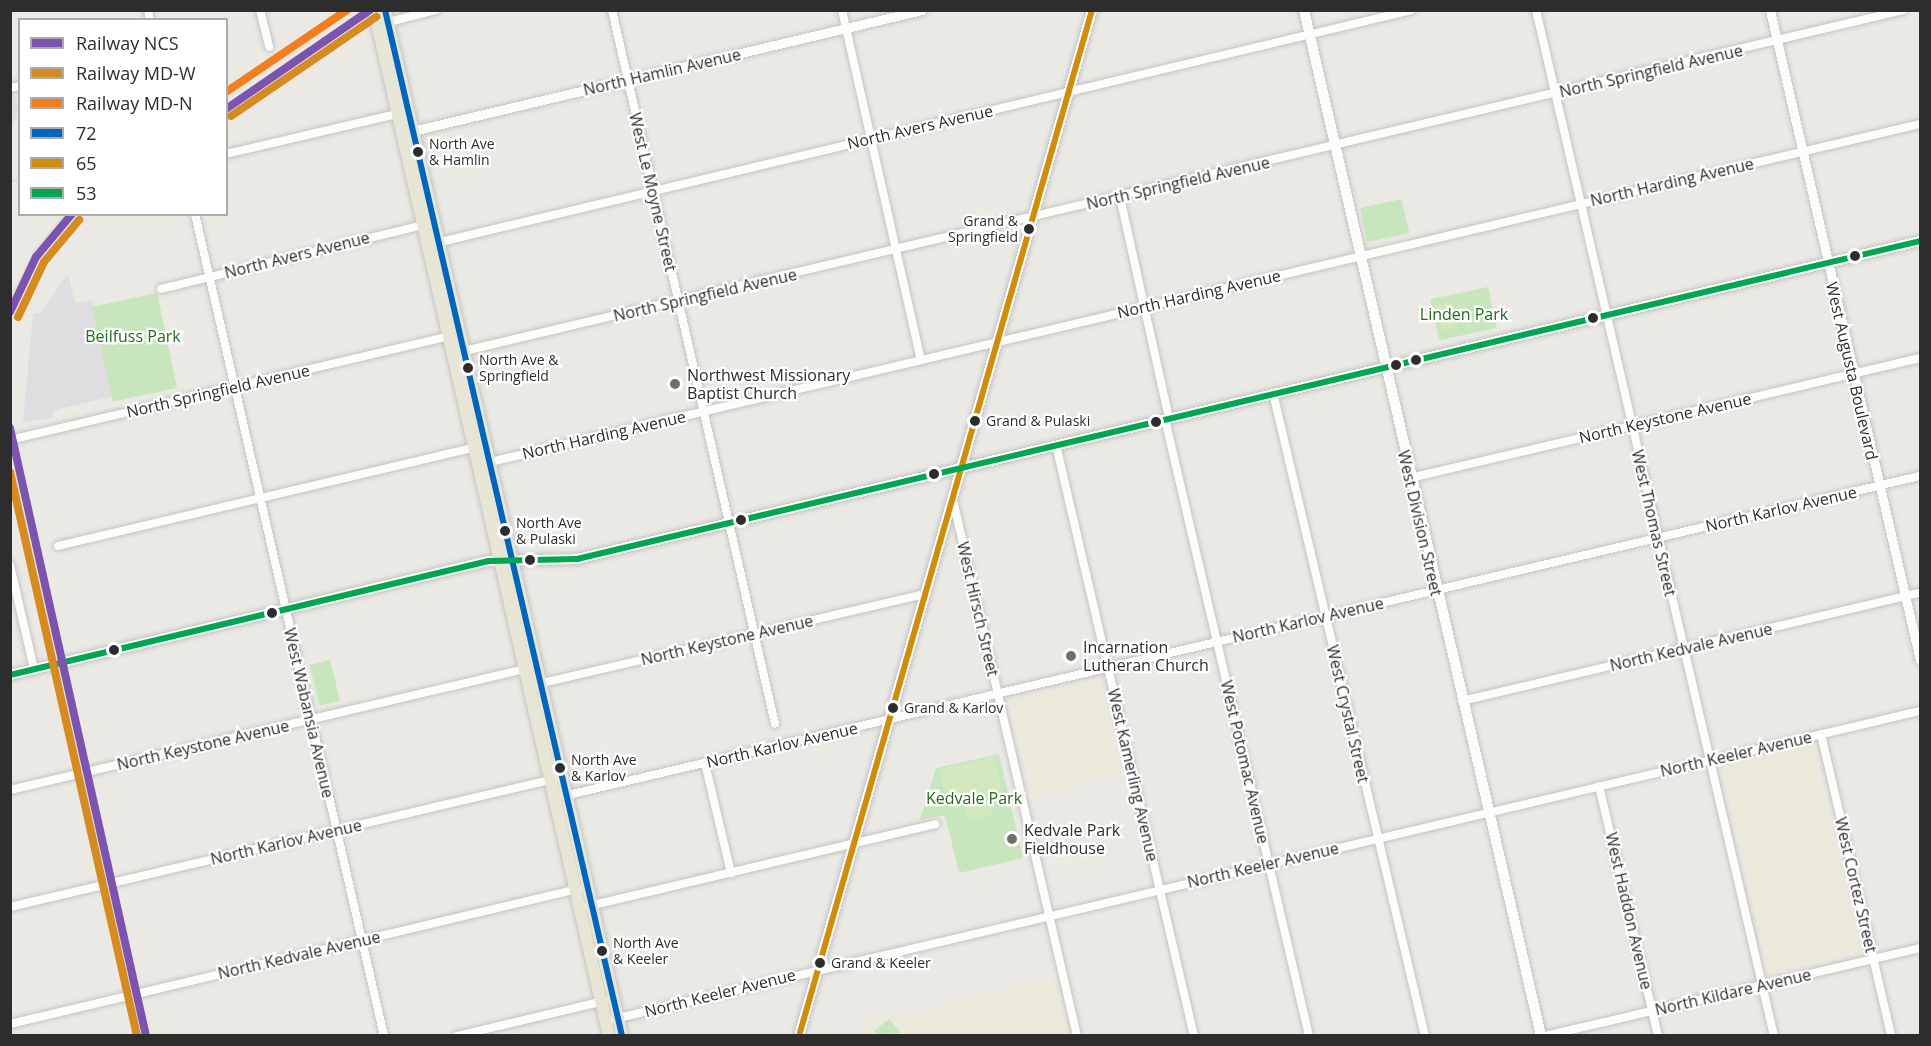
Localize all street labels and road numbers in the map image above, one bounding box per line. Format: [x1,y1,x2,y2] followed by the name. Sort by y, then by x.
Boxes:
[1557,41,1745,101] street label: North Springfield Avenue
[581,45,743,99] street label: North Hamlin Avenue
[845,101,995,153] street label: North Avers Avenue
[625,111,681,273] street label: West Le Moyne Street
[1084,153,1272,213] street label: North Springfield Avenue
[1588,154,1756,210] street label: North Harding Avenue
[222,228,372,282] street label: North Avers Avenue
[611,265,799,325] street label: North Springfield Avenue
[1115,266,1283,322] street label: North Harding Avenue
[1822,280,1882,462] street label: West Augusta Boulevard
[124,361,312,421] street label: North Springfield Avenue
[1577,389,1753,447] street label: North Keystone Avenue
[520,407,688,463] street label: North Harding Avenue
[1394,448,1446,598] street label: West Division Street
[1628,448,1680,598] street label: West Thomas Street
[1704,482,1858,536] street label: North Karlov Avenue
[953,540,1003,678] street label: West Hirsch Street
[1231,593,1385,647] street label: North Karlov Avenue
[639,611,815,669] street label: North Keystone Avenue
[1608,619,1774,675] street label: North Kedvale Avenue
[280,626,338,800] street label: West Wabansia Avenue
[1323,643,1373,785] street label: West Crystal Street
[1217,678,1273,846] street label: West Potomac Avenue
[1104,687,1162,863] street label: West Kamerling Avenue
[115,716,291,774] street label: North Keystone Avenue
[705,718,859,772] street label: North Karlov Avenue
[1658,727,1814,781] street label: North Keeler Avenue
[209,815,363,869] street label: North Karlov Avenue
[1831,815,1881,955] street label: West Cortez Street
[1602,830,1656,992] street label: West Haddon Avenue
[1185,838,1341,892] street label: North Keeler Avenue
[216,927,382,983] street label: North Kedvale Avenue
[642,965,798,1021] street label: North Keeler Avenue
[1653,965,1813,1019] street label: North Kildare Avenue

